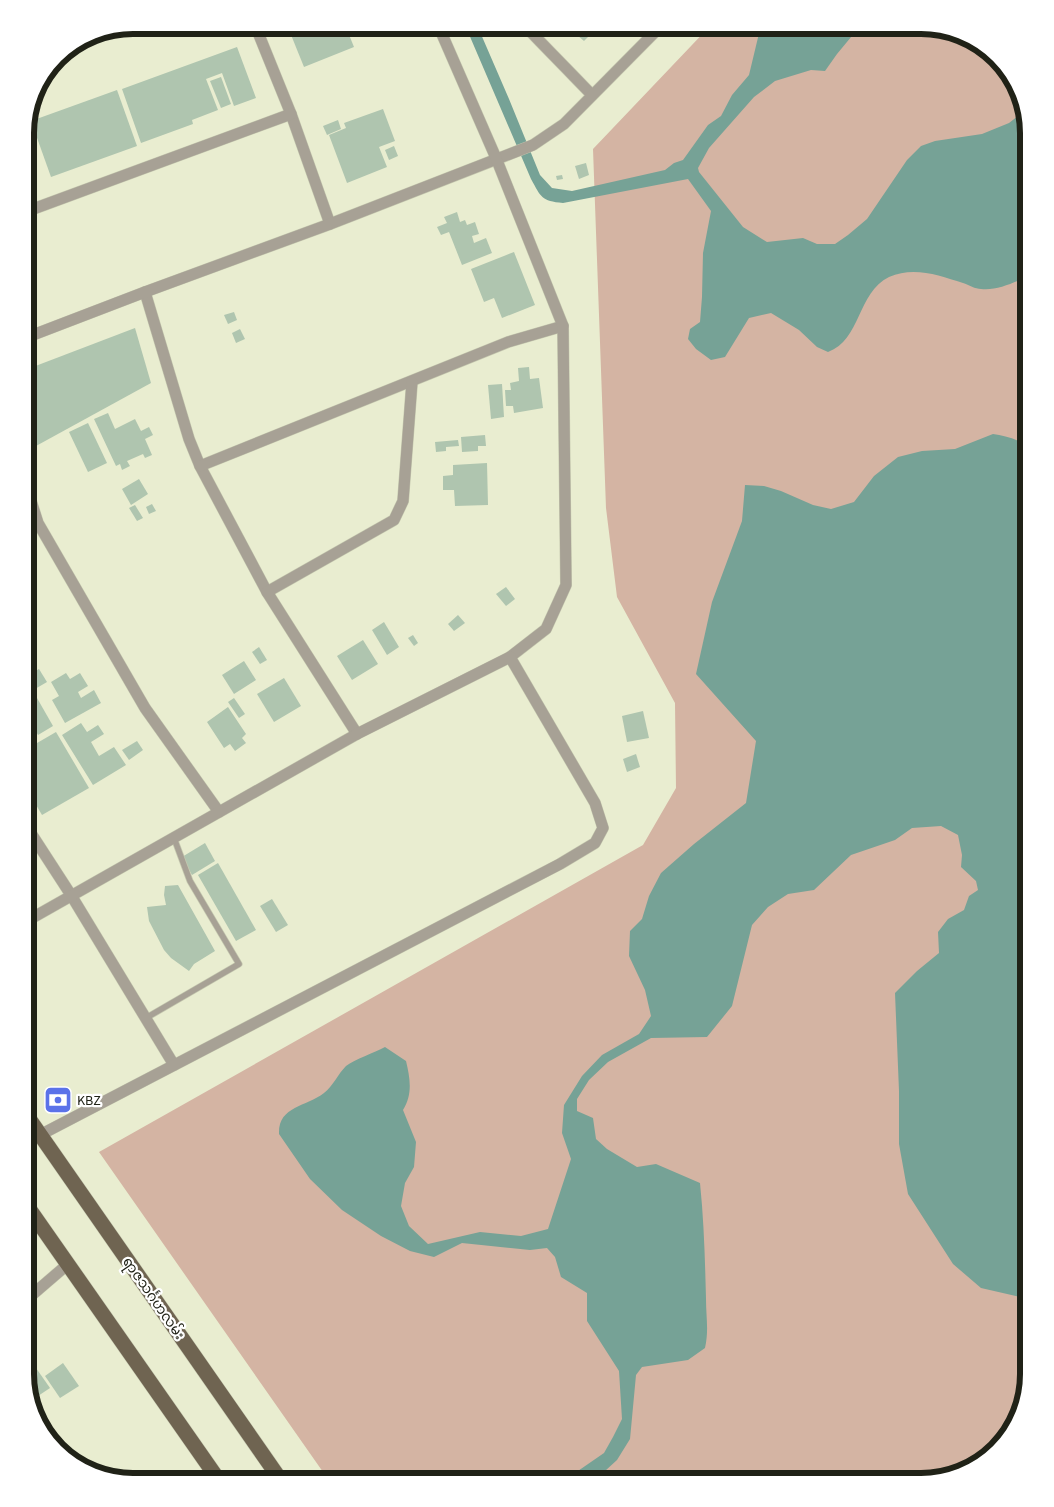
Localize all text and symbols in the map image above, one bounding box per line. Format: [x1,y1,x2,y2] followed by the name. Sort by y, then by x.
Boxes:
[43,1085,73,1115] bank icon: KBZ
[77,1091,101,1111] place label: KBZ
[116,1253,190,1344] street label: ရာဇသင်္ဂဟလမ်း

